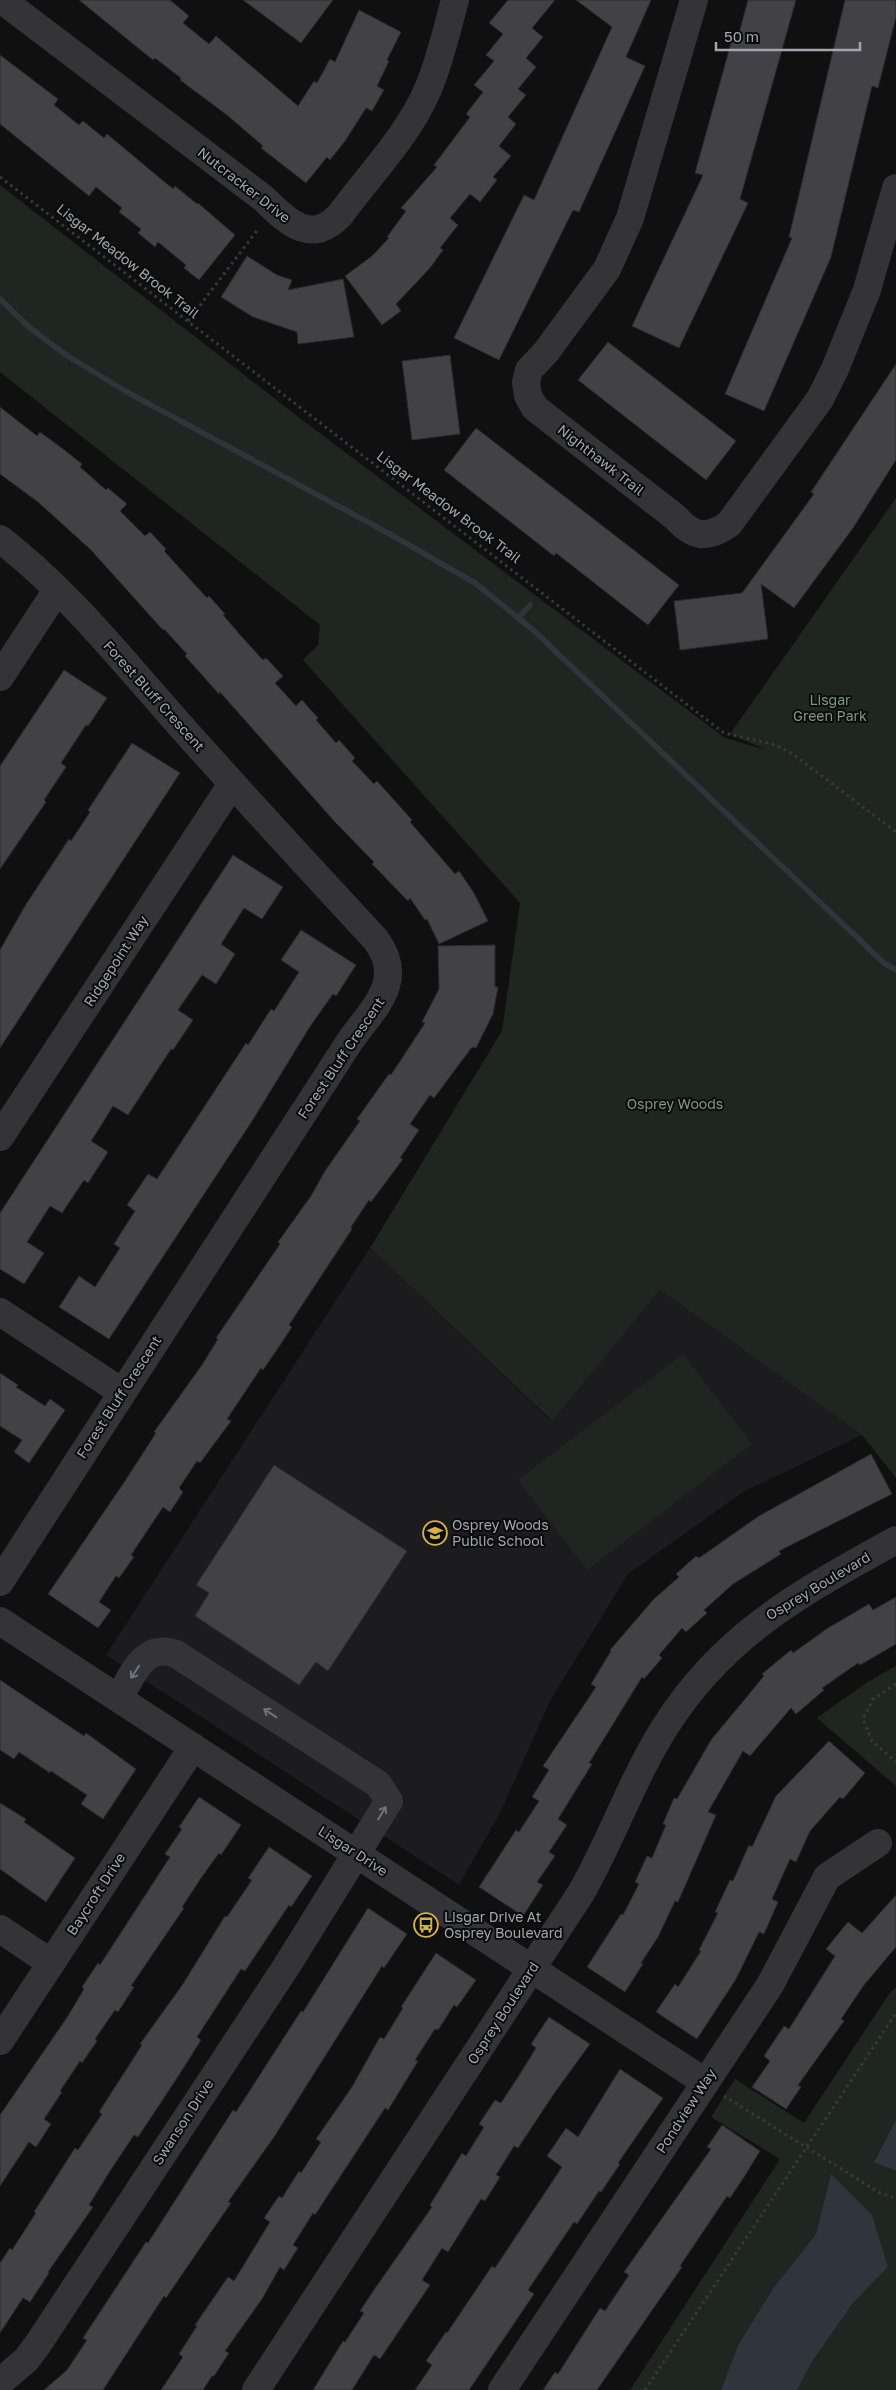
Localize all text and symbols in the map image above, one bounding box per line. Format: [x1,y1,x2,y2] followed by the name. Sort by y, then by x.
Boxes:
[716,20,860,52] scale bar
[724,27,759,45] text: 50 m
[195,143,294,226] street label: Nutcracker Drive
[54,200,203,322] street label: Lisgar Meadow Brook Trail
[555,421,648,499] street label: Nighthawk Trail
[374,447,525,566] street label: Lisgar Meadow Brook Trail
[100,637,209,754] street label: Forest Bluff Crescent
[793,691,867,724] park label: Lisgar Green Park
[80,912,151,1010] street label: Ridgepoint Way
[294,994,388,1122] street label: Forest Bluff Crescent
[627,1095,723,1112] park label: Osprey Woods
[73,1332,165,1461] street label: Forest Bluff Crescent
[452,1516,549,1549] place label: Osprey Woods Public School
[422,1520,448,1546] school or university icon: Osprey Woods Public School
[763,1548,873,1623] street label: Osprey Boulevard
[130,1665,140,1679] one-way arrow
[263,1708,277,1719] one-way arrow
[377,1806,387,1820] one-way arrow
[315,1822,391,1879] street label: Lisgar Drive
[63,1849,129,1938] street label: Baycroft Drive
[444,1908,563,1941] place label: Lisgar Drive At Osprey Boulevard
[413,1912,439,1938] bus stop icon: Lisgar Drive At Osprey Boulevard
[463,1958,542,2067] street label: Osprey Boulevard
[652,2065,719,2156] street label: Pondview Way
[148,2076,217,2168] street label: Swanson Drive

